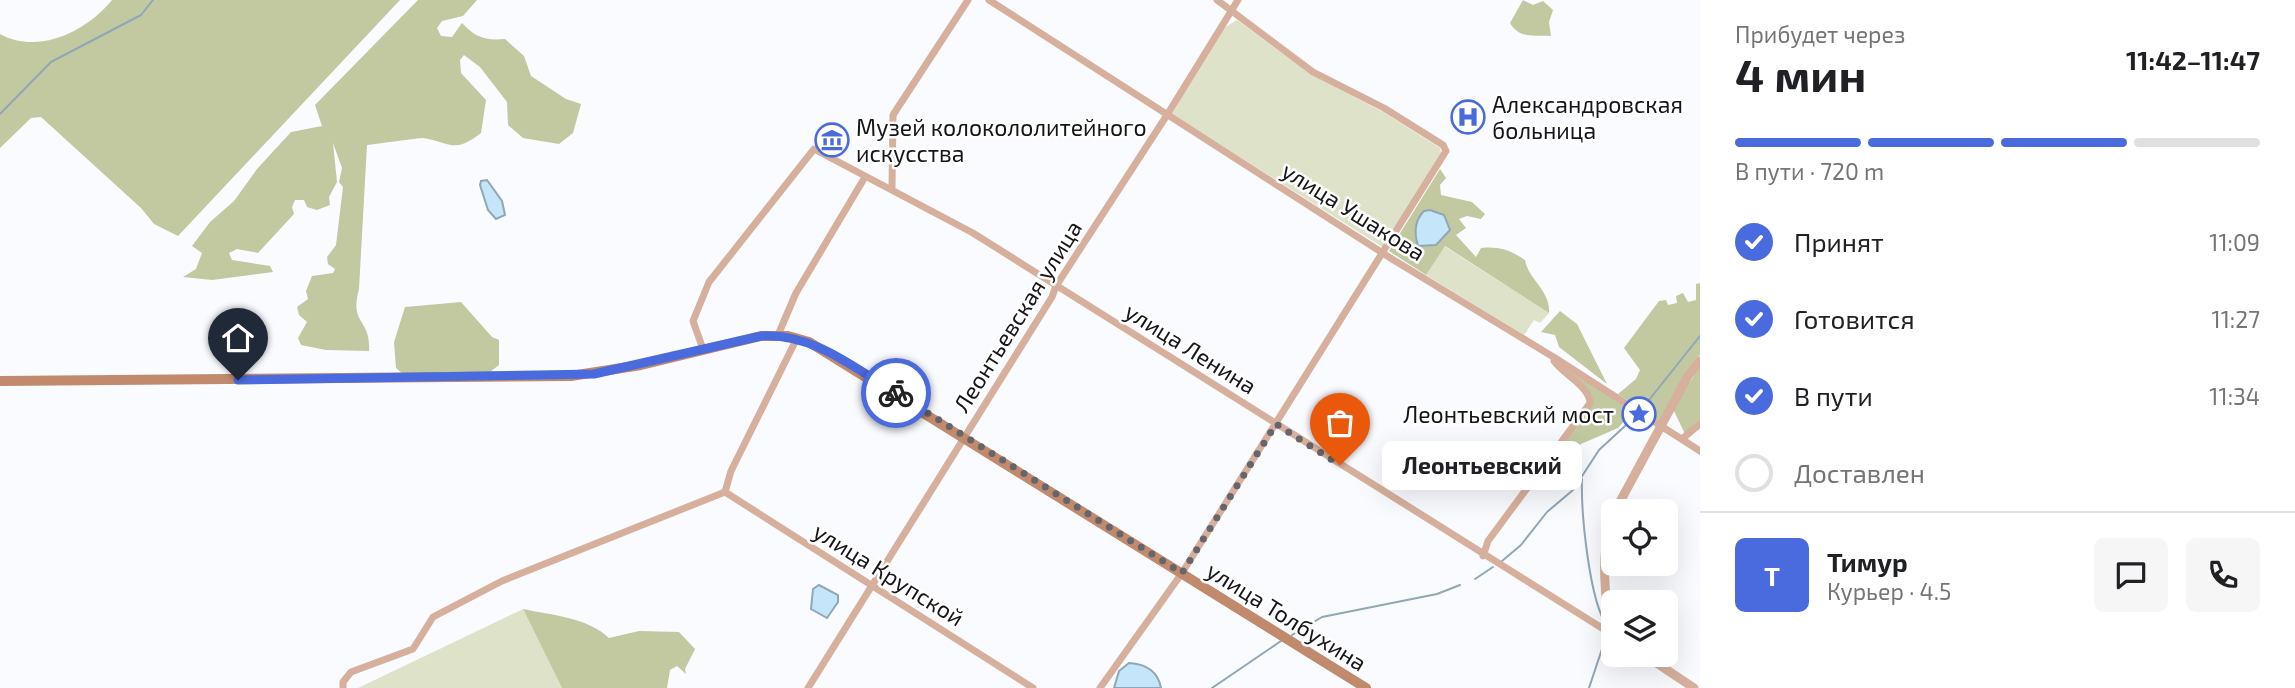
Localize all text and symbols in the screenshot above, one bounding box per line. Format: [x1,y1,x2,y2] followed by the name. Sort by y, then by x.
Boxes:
[1735,20,1905,48] text: Прибудет через
[2126,44,2260,75] text: 11:42–11:47
[1735,46,1866,101] text: 4 мин
[1492,90,1683,144] place label: Александровская больница
[1449,98,1487,136] hospital icon: Александровская больница
[856,113,1147,168] place label: Музей колокололитейного искусства
[813,121,851,159] museum icon: Музей колокололитейного искусства
[1277,156,1431,267] street label: улица Ушакова
[1735,157,1884,185] text: В пути · 720 m
[947,215,1088,417] street label: Леонтьевская улица
[1735,223,1773,261] icon: check
[1794,226,1884,257] text: Принят
[2209,228,2260,256] text: 11:09
[1120,296,1262,400] street label: улица Ленина
[1735,300,1773,338] icon: check
[1794,303,1915,334] text: Готовится
[2212,305,2260,333] text: 11:27
[208,308,268,380] pin
[219,319,257,357] icon: home
[861,358,931,428] courier
[877,374,915,412] icon: bike
[1735,377,1773,415] icon: check
[1794,380,1873,411] text: В пути
[2209,382,2260,410] text: 11:34
[1310,393,1370,465] pin
[1620,395,1658,433] place icon: Леонтьевский мост
[1403,400,1614,428] place label: Леонтьевский мост
[1321,404,1359,442] icon: bag
[1382,440,1582,490] callout: Леонтьевский
[1402,451,1562,479] text: Леонтьевский
[1794,457,1925,488] text: Доставлен
[1601,499,1678,667] map controls
[1601,499,1678,576] button: locate
[808,517,969,632] street label: улица Крупской
[2094,538,2168,612] button: chat
[2186,538,2260,612] button: phone
[1827,546,1908,577] text: Тимур
[1201,556,1372,677] street label: улица Толбухина
[1764,560,1780,591] text: Т
[1827,577,1951,605] text: Курьер · 4.5
[1601,590,1678,667] button: layers

